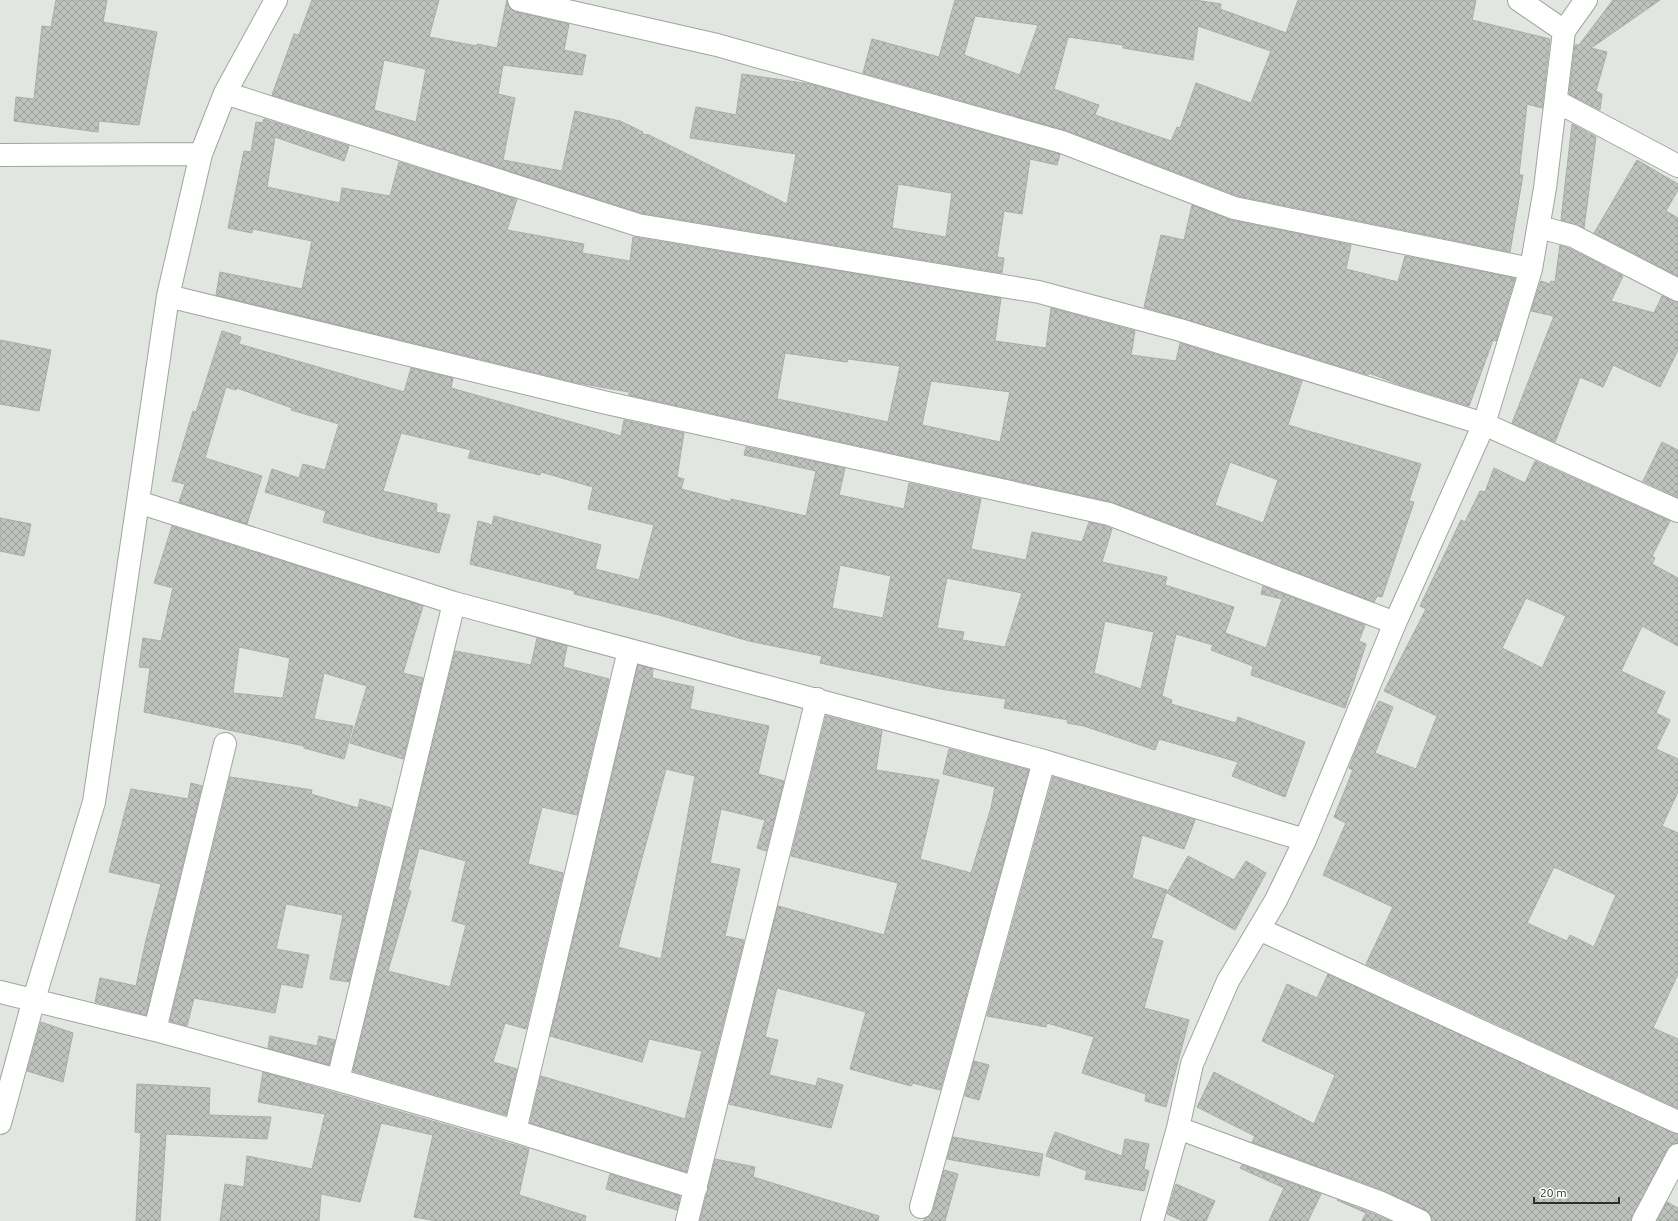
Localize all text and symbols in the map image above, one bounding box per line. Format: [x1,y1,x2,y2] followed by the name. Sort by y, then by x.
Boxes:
[1534,1179,1619,1205] scale bar
[1540,1186,1567,1199] text: 20 m

